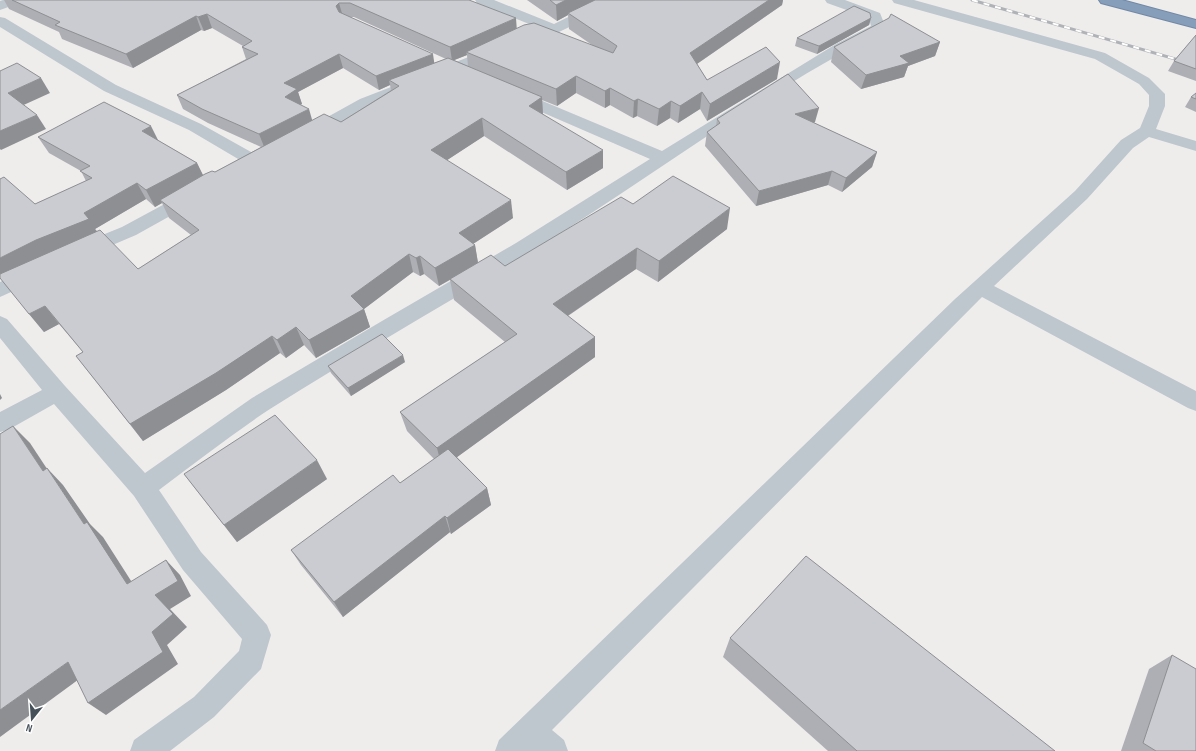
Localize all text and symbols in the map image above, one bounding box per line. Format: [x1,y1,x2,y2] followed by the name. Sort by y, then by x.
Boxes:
[12,699,52,739] north arrow
[24,721,34,735] text: N

